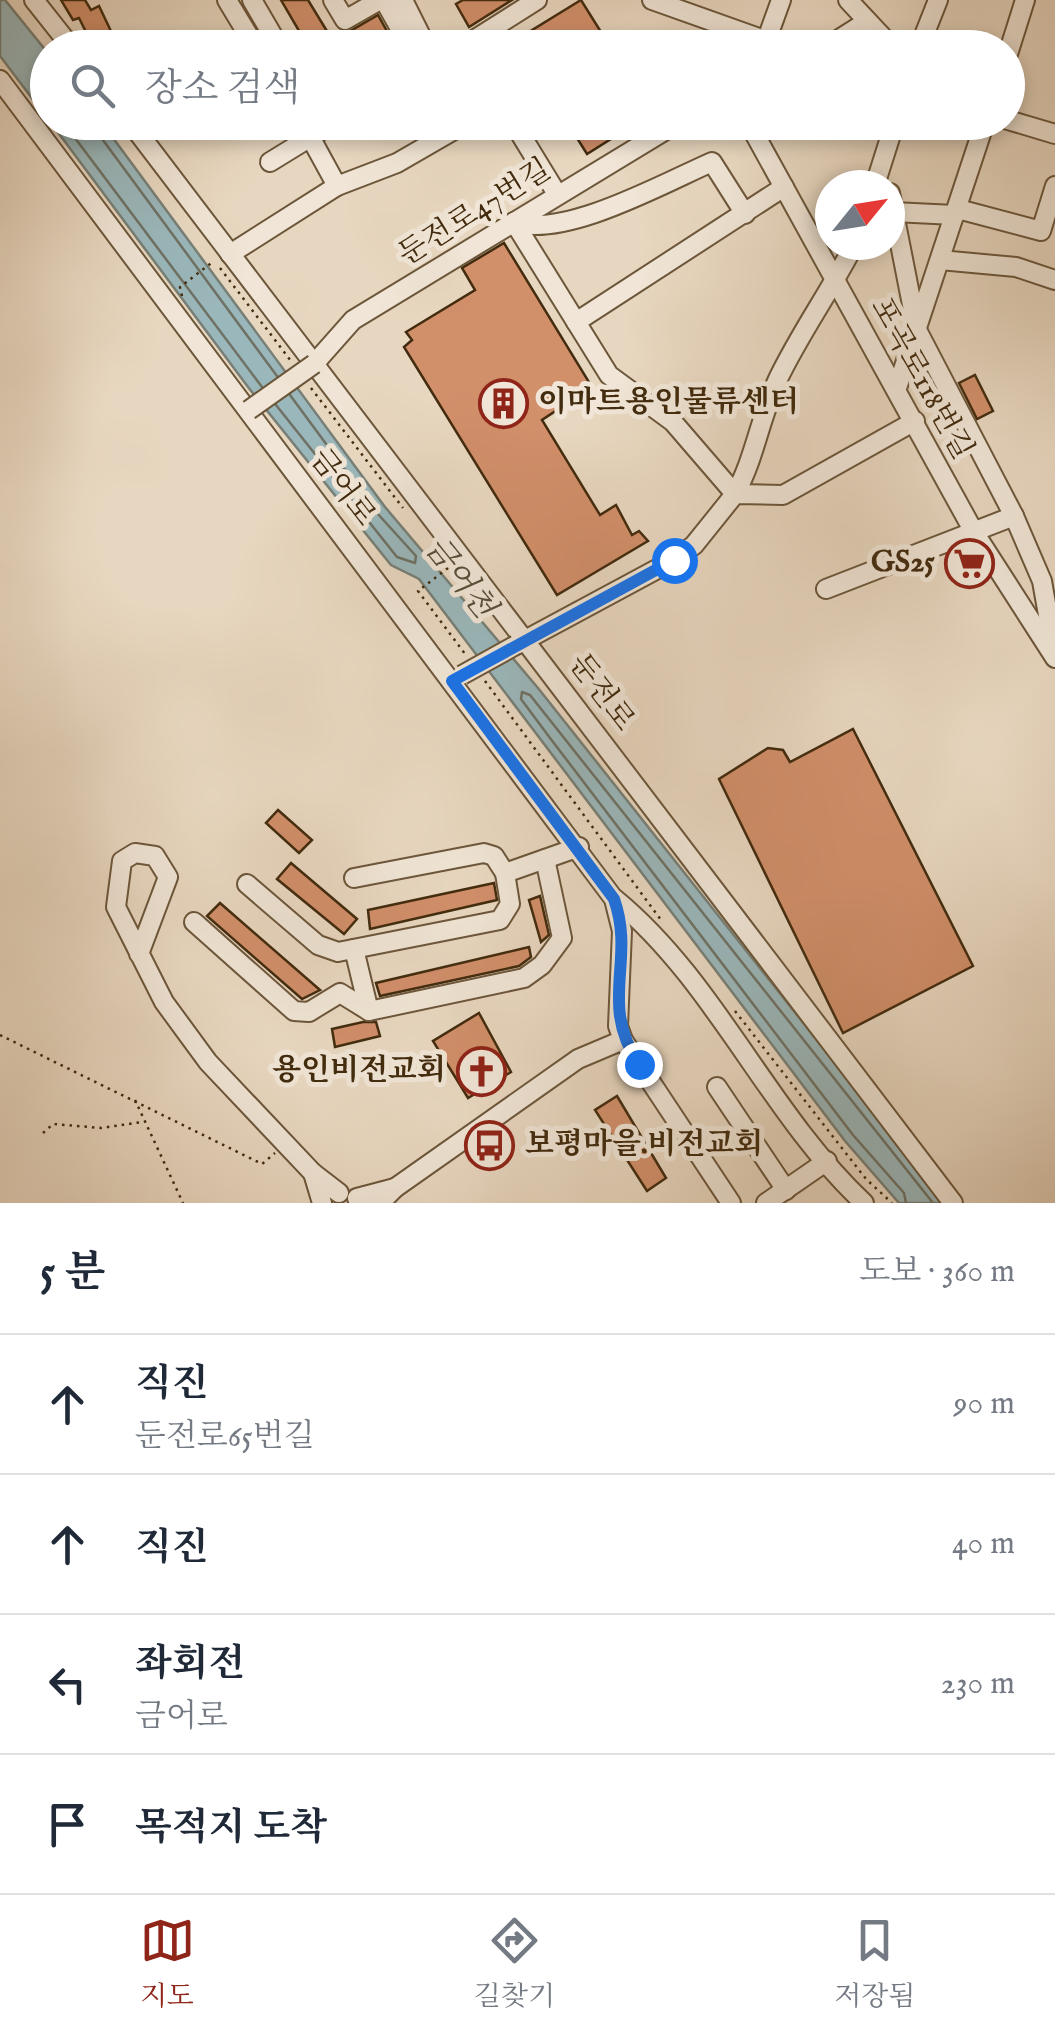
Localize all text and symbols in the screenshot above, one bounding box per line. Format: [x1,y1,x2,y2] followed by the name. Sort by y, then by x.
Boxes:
[30,30,1025,140] search box
[65,58,120,113] icon: search
[145,66,300,114] text: 장소 검색
[392,151,558,275] street label: 둔전로47번길
[815,170,905,260] north arrow
[861,291,981,467] street label: 포곡로118번길
[477,377,529,429] building icon: 이마트용인물류센터
[538,384,799,422] place label: 이마트용인물류센터
[301,442,383,534] street label: 금어로
[414,529,505,629] water label: 금어천
[944,537,996,589] supermarket icon: GS25
[652,538,698,584] route start
[871,544,935,582] place label: GS25
[560,647,642,739] street label: 둔전로
[617,1042,663,1088] route end
[455,1045,507,1097] church icon: 용인비전교회
[272,1052,446,1090] place label: 용인비전교회
[464,1119,516,1171] bus stop icon: 보평마을.비전교회
[525,1126,763,1164] place label: 보평마을.비전교회
[40,1247,105,1300] text: 5 분
[859,1252,1015,1293] text: 도보 · 360 m
[135,1361,208,1409] text: 직진
[40,1377,95,1432] icon: ahead
[954,1384,1015,1425] text: 90 m
[135,1417,315,1458] text: 둔전로65번길
[40,1517,95,1572] icon: ahead
[952,1524,1015,1565] text: 40 m
[135,1525,208,1573] text: 직진
[135,1641,245,1689] text: 좌회전
[40,1657,95,1712] icon: left
[941,1664,1015,1705] text: 230 m
[135,1697,228,1738] text: 금어로
[40,1797,95,1852] icon: arrive
[135,1805,327,1853] text: 목적지 도착
[140,1913,195,2015] tab: 지도
[474,1913,555,2015] tab: 길찾기
[834,1913,915,2015] tab: 저장됨

